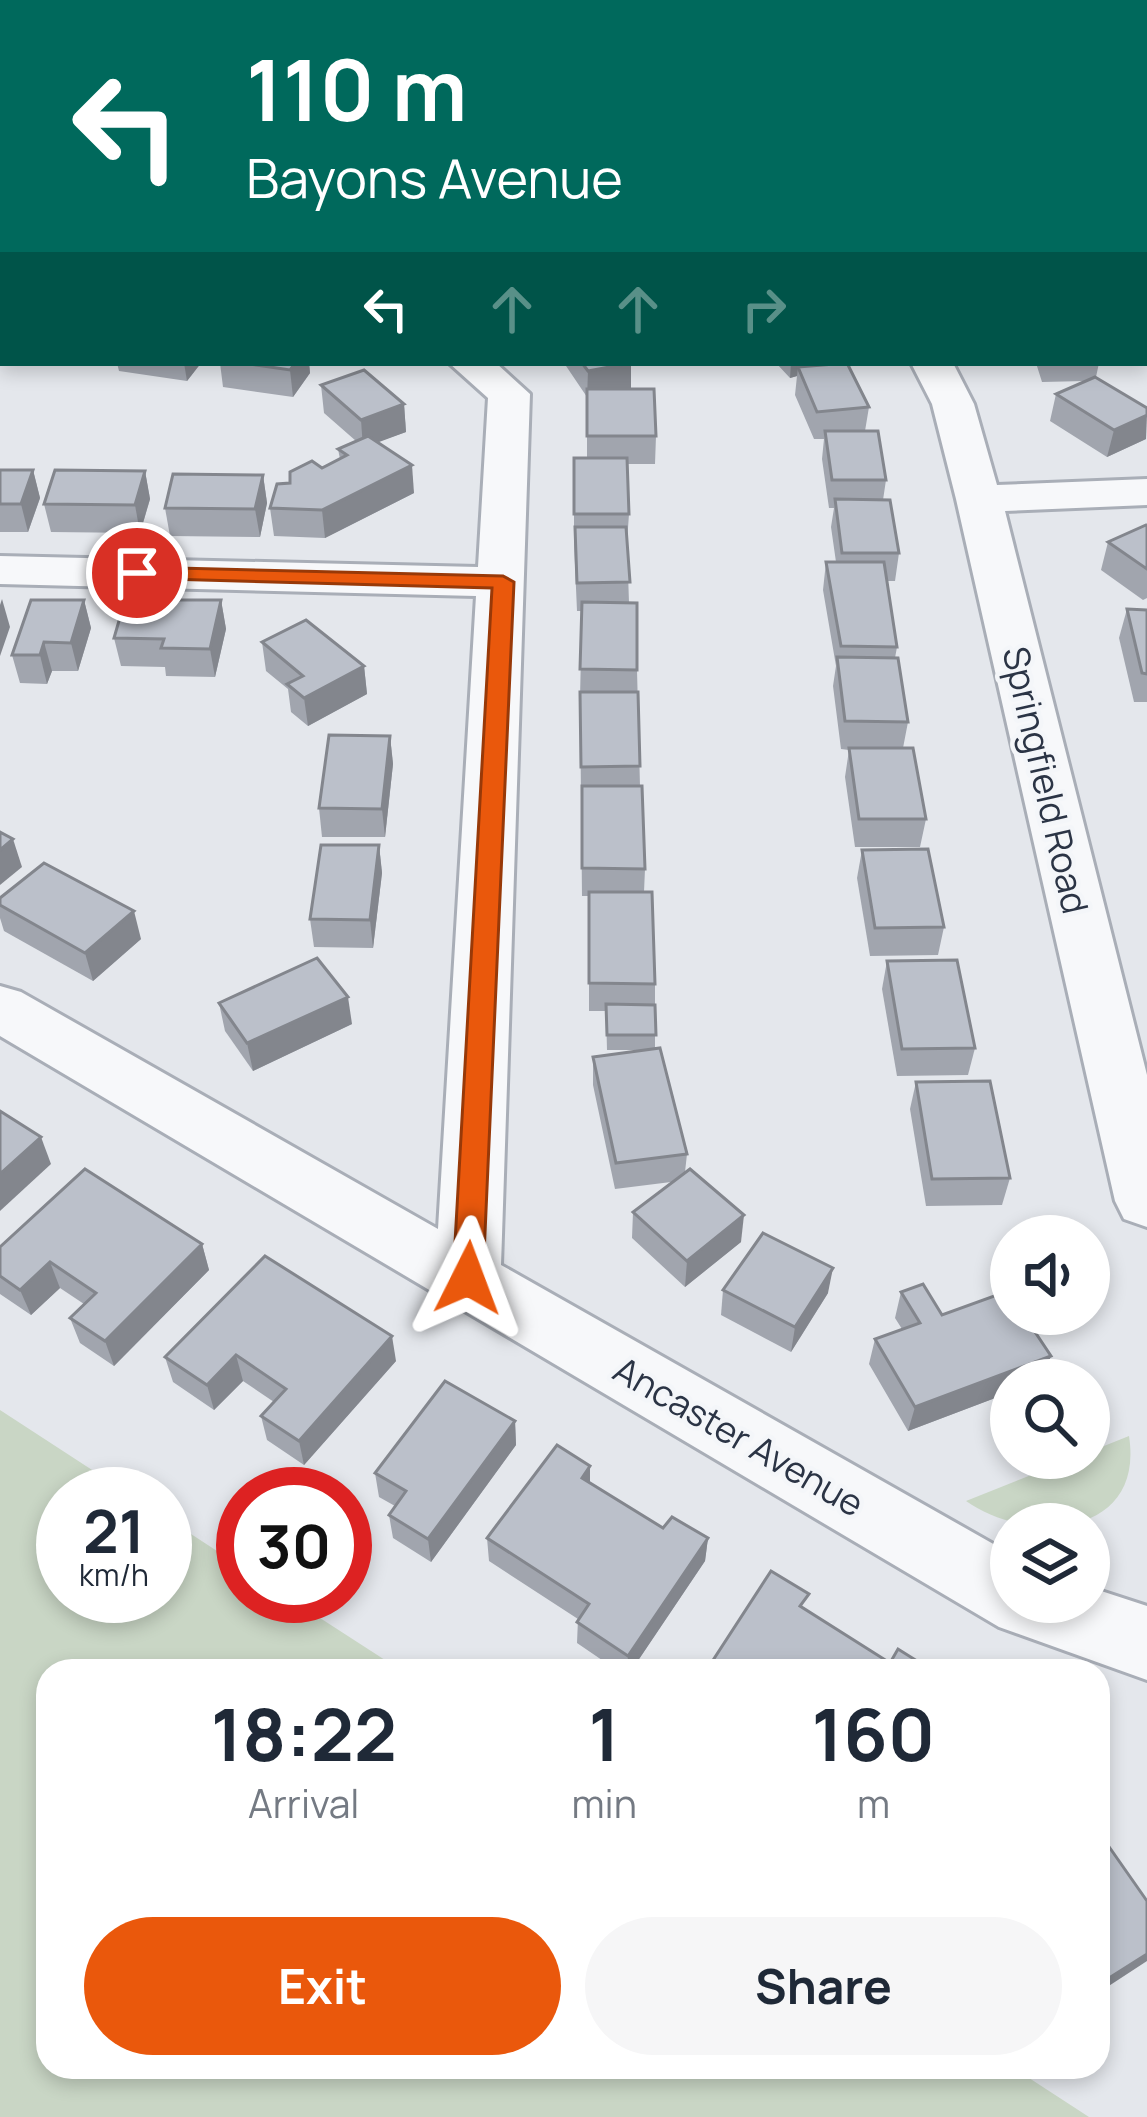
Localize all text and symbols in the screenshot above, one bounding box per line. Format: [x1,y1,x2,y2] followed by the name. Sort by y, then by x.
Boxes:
[246,31,467,146] text: 110 m
[48,48,204,204] icon: left
[246,140,623,214] text: Bayons Avenue
[353,276,419,342] icon: left
[479,276,545,342] icon: ahead
[605,276,671,342] icon: ahead
[731,276,797,342] icon: right
[86,522,188,624] pin
[104,540,170,606] icon: arrive
[991,642,1101,918] street label: Springfield Road
[405,1215,531,1341] position arrow
[990,1215,1110,1623] map controls
[990,1215,1110,1335] button: sound
[605,1345,873,1527] street label: Ancaster Avenue
[990,1359,1110,1479] button: search
[216,1467,372,1623] speed limit sign: 30
[83,1489,145,1571] text: 21
[990,1503,1110,1623] button: layers
[79,1554,149,1595] text: km/h
[211,1684,397,1783] text: 18:22
[588,1684,620,1783] text: 1
[812,1684,935,1783] text: 160
[248,1776,359,1830] text: Arrival
[572,1776,637,1830] text: min
[857,1776,890,1830] text: m
[84,1917,561,2055] button: Exit
[585,1917,1062,2055] button: Share

